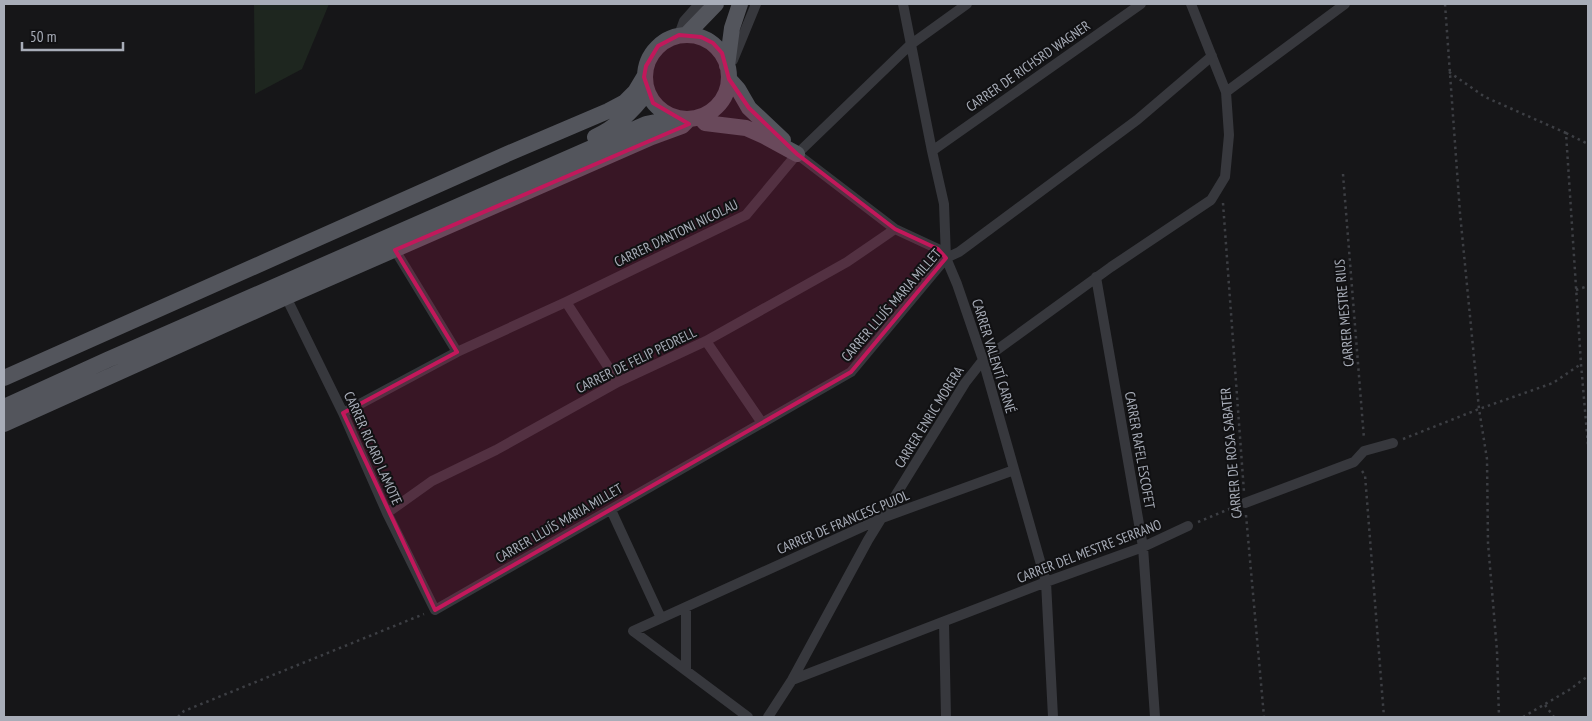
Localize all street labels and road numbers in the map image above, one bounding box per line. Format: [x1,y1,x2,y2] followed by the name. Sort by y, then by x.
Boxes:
[962,16,1094,116] street label: CARRER DE RICHSRD WAGNER
[611,195,741,271] street label: CARRER D'ANTONI NICOLAU
[837,244,945,365] street label: CARRER LLUÍS MARIA MILLET
[1330,258,1358,368] street label: CARRER MESTRE RIUS
[968,297,1020,415] street label: CARRER VALENTÍ CARNÉ
[573,323,699,397] street label: CARRER DE FELIP PEDRELL
[890,362,968,471] street label: CARRER ENRIC MORERA
[1216,387,1246,519] street label: CARRER DE ROSA SABATER
[340,388,406,508] street label: CARRER RICARD LAMOTE
[1121,390,1159,511] street label: CARRER RAFEL ESCOFET
[492,479,626,567] street label: CARRER LLUÍS MARIA MILLET
[774,486,912,558] street label: CARRER DE FRANCESC PUJOL
[1014,515,1164,587] street label: CARRER DEL MESTRE SERRANO

